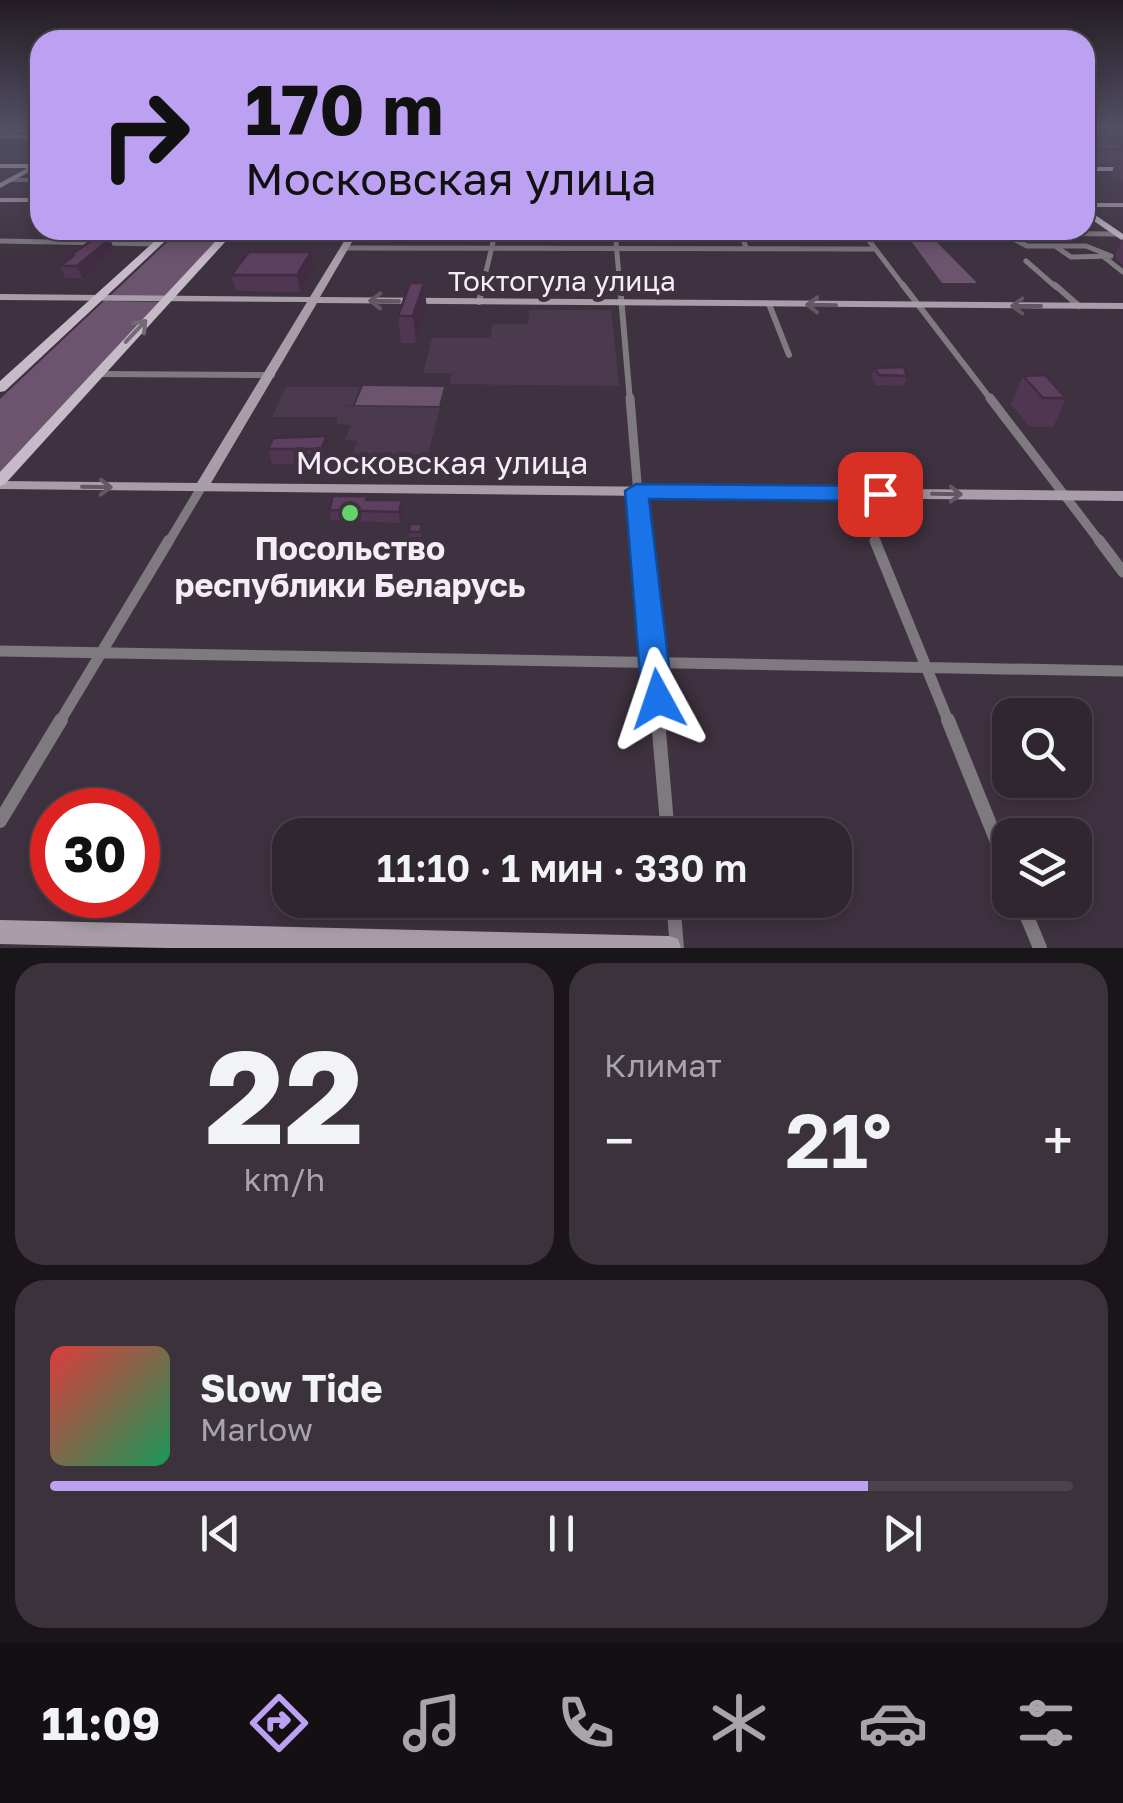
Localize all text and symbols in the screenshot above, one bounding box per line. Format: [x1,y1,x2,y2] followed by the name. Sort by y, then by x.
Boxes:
[245,66,443,150] text: 170 m
[80,70,210,200] icon: right
[245,151,657,205] text: Московская улица
[448,264,676,297] street label: Токтогула улица
[369,292,402,310] one-way arrow
[805,296,838,314] one-way arrow
[1010,296,1042,316] one-way arrow
[124,319,147,344] one-way arrow
[296,443,588,481] street label: Московская улица
[838,452,923,537] pin
[853,467,908,522] icon: arrive
[81,477,113,496] one-way arrow
[931,485,963,504] one-way arrow
[339,502,361,524] marker: Посольство республики Беларусь
[175,529,525,604] place label: Посольство республики Беларусь
[606,647,710,751] position arrow
[992,698,1092,918] map controls
[992,698,1092,798] button: search
[30,788,160,918] speed limit sign: 30
[992,818,1092,918] button: layers
[377,845,747,890] text: 11:10 · 1 мин · 330 m
[205,1017,364,1173] text: 22
[604,1046,722,1084] text: Климат
[785,1094,892,1185] text: 21°
[604,1107,634,1173] text: −
[1043,1107,1073,1173] text: +
[244,1160,325,1198] text: km/h
[200,1365,383,1410] text: Slow Tide
[200,1410,313,1448] text: Marlow
[193,1506,248,1561] icon: previous
[534,1506,589,1561] icon: pause
[875,1506,930,1561] icon: next
[244,1688,314,1758] icon: directions
[397,1688,467,1758] icon: music
[551,1688,621,1758] icon: phone
[704,1688,774,1758] icon: climate
[858,1688,928,1758] icon: car
[1011,1688,1081,1758] icon: filters
[42,1696,160,1750] text: 11:09

